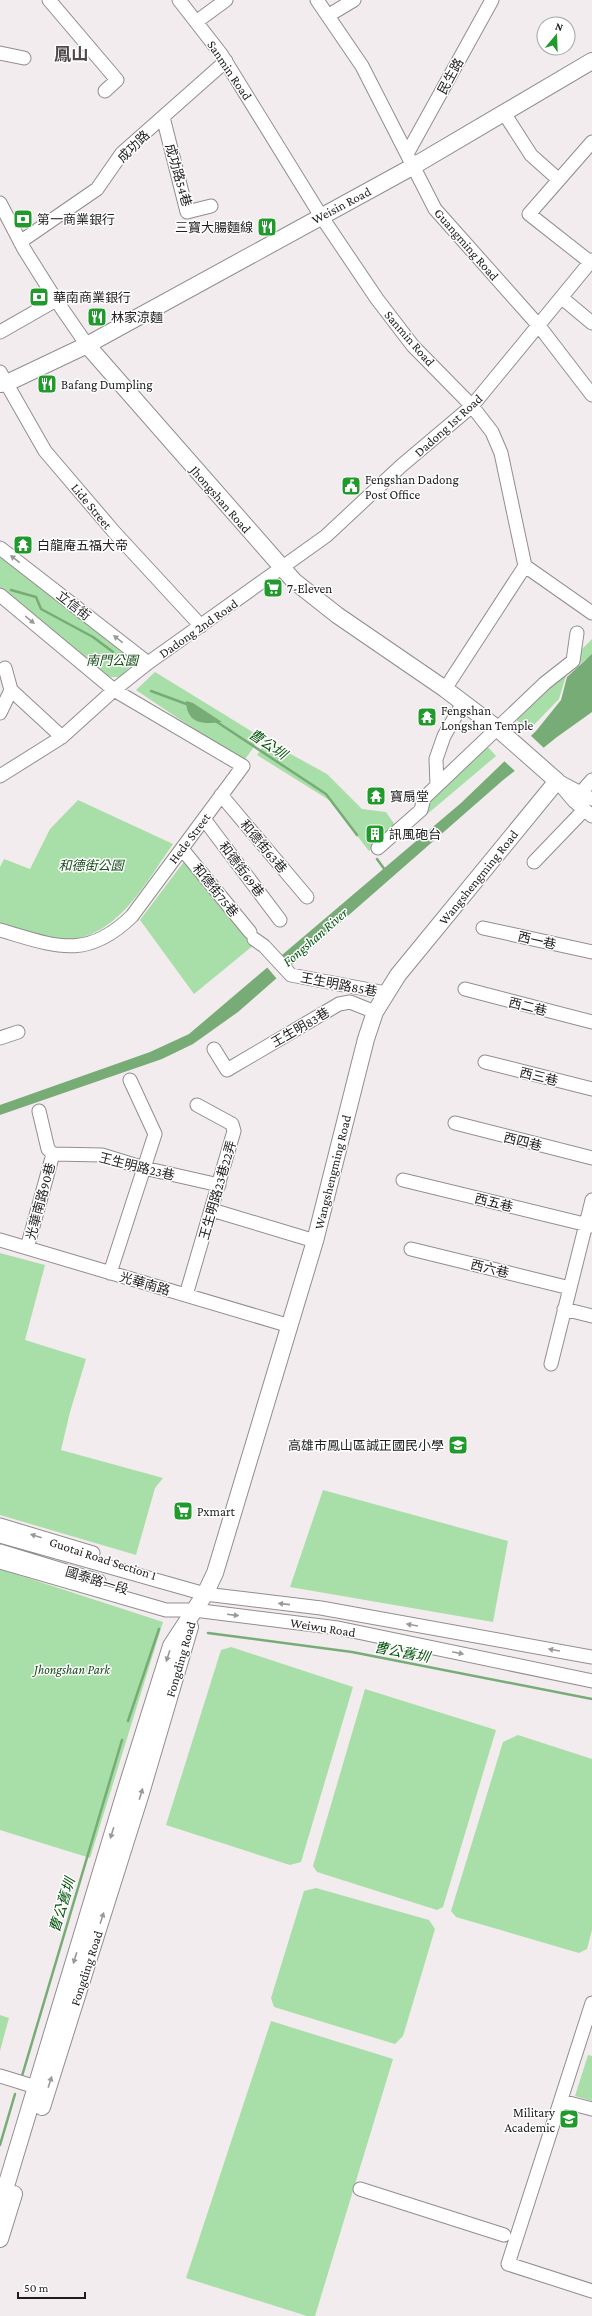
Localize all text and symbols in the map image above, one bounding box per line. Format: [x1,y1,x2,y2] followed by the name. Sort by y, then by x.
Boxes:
[536,16,576,56] north arrow
[554,20,565,34] text: N
[204,38,255,103] street label: Sanmin Road
[54,45,88,64] district label: 鳳山
[434,56,466,97] street label: 民生路
[114,127,152,165] street label: 成功路
[162,142,195,208] street label: 成功路54巷
[309,184,373,227] street label: Weisin Road
[431,205,502,283] street label: Guangming Road
[12,208,34,230] bank icon: 第一商業銀行
[37,212,115,227] place label: 第一商業銀行
[256,216,278,238] restaurant icon: 三寶大腸麵線
[175,220,253,235] place label: 三寶大腸麵線
[28,286,50,308] bank icon: 華南商業銀行
[53,290,131,305] place label: 華南商業銀行
[86,306,108,328] restaurant icon: 林家涼麵
[381,307,438,369] street label: Sanmin Road
[111,310,163,325] place label: 林家涼麵
[36,373,58,395] restaurant icon: Bafang Dumpling
[61,377,153,392] place label: Bafang Dumpling
[411,391,485,460] street label: Dadong 1st Road
[187,462,254,536] street label: Jhongshan Road
[365,472,460,502] place label: Fengshan Dadong Post Office
[340,475,362,497] public building icon: Fengshan Dadong Post Office
[68,480,116,533] street label: Lide Street
[12,534,34,556] temple icon: 白龍庵五福大帝
[37,538,128,553] place label: 白龍庵五福大帝
[9,555,20,563] one-way arrow
[262,577,284,599] supermarket icon: 7-Eleven
[287,581,332,596] place label: 7-Eleven
[54,587,94,623] street label: 立信街
[156,596,241,661] street label: Dadong 2nd Road
[25,616,36,624] one-way arrow
[112,634,123,643] one-way arrow
[86,653,140,668] park label: 南門公園
[441,703,534,733] place label: Fengshan Longshan Temple
[416,706,438,728] temple icon: Fengshan Longshan Temple
[246,726,292,763] water label: 曹公圳
[365,785,387,807] temple icon: 寶扇堂
[390,789,429,804] place label: 寶扇堂
[165,809,214,867] street label: Hede Street
[237,817,290,876] street label: 和德街63巷
[364,823,386,845] building icon: 訊風砲台
[389,827,441,842] place label: 訊風砲台
[436,827,521,928] street label: Wangshengming Road
[216,839,267,900] street label: 和德街69巷
[58,858,125,873] park label: 和德街公園
[190,861,242,920] street label: 和德街75巷
[279,904,352,969] water label: Fongshan River
[516,929,558,952] street label: 西一巷
[299,970,379,999] street label: 王生明路85巷
[507,994,549,1018] street label: 西二巷
[268,1005,332,1050] street label: 王生明83巷
[518,1064,560,1088] street label: 西三巷
[311,1113,354,1231] street label: Wangshengming Road
[502,1129,544,1153] street label: 西四巷
[196,1139,239,1242] street label: 王生明路23巷22弄
[98,1150,176,1183] street label: 王生明路23巷
[23,1161,58,1241] street label: 光華南路90巷
[473,1190,515,1214] street label: 西五巷
[469,1256,511,1280] street label: 西六巷
[118,1269,172,1298] street label: 光華南路
[447,1434,469,1456] school or university icon: 高雄市鳳山區誠正國民小學
[288,1438,444,1453] place label: 高雄市鳳山區誠正國民小學
[172,1500,194,1522] supermarket icon: Pxmart
[197,1504,236,1519] place label: Pxmart
[30,1533,42,1539] one-way arrow
[47,1534,158,1583] street label: Guotai Road Section 1
[64,1564,130,1597] street label: 國泰路一段
[278,1600,290,1607] one-way arrow
[227,1612,239,1618] one-way arrow
[289,1615,357,1640] street label: Weiwu Road
[163,1619,198,1699] street label: Fongding Road
[406,1621,418,1627] one-way arrow
[373,1639,433,1666] water label: 曹公舊圳
[548,1647,560,1653] one-way arrow
[165,1650,171,1662] one-way arrow
[452,1650,464,1656] one-way arrow
[32,1662,111,1677] park label: Jhongshan Park
[138,1787,144,1799] one-way arrow
[109,1827,115,1839] one-way arrow
[46,1874,78,1934] water label: 曹公舊圳
[99,1911,105,1923] one-way arrow
[67,1929,106,2008] street label: Fongding Road
[72,1952,78,1964] one-way arrow
[47,2075,53,2087] one-way arrow
[504,2105,556,2135] place label: Military Academic
[558,2108,580,2130] school or university icon: Military Academic
[18,2274,85,2300] scale bar
[24,2281,49,2295] text: 50 m

